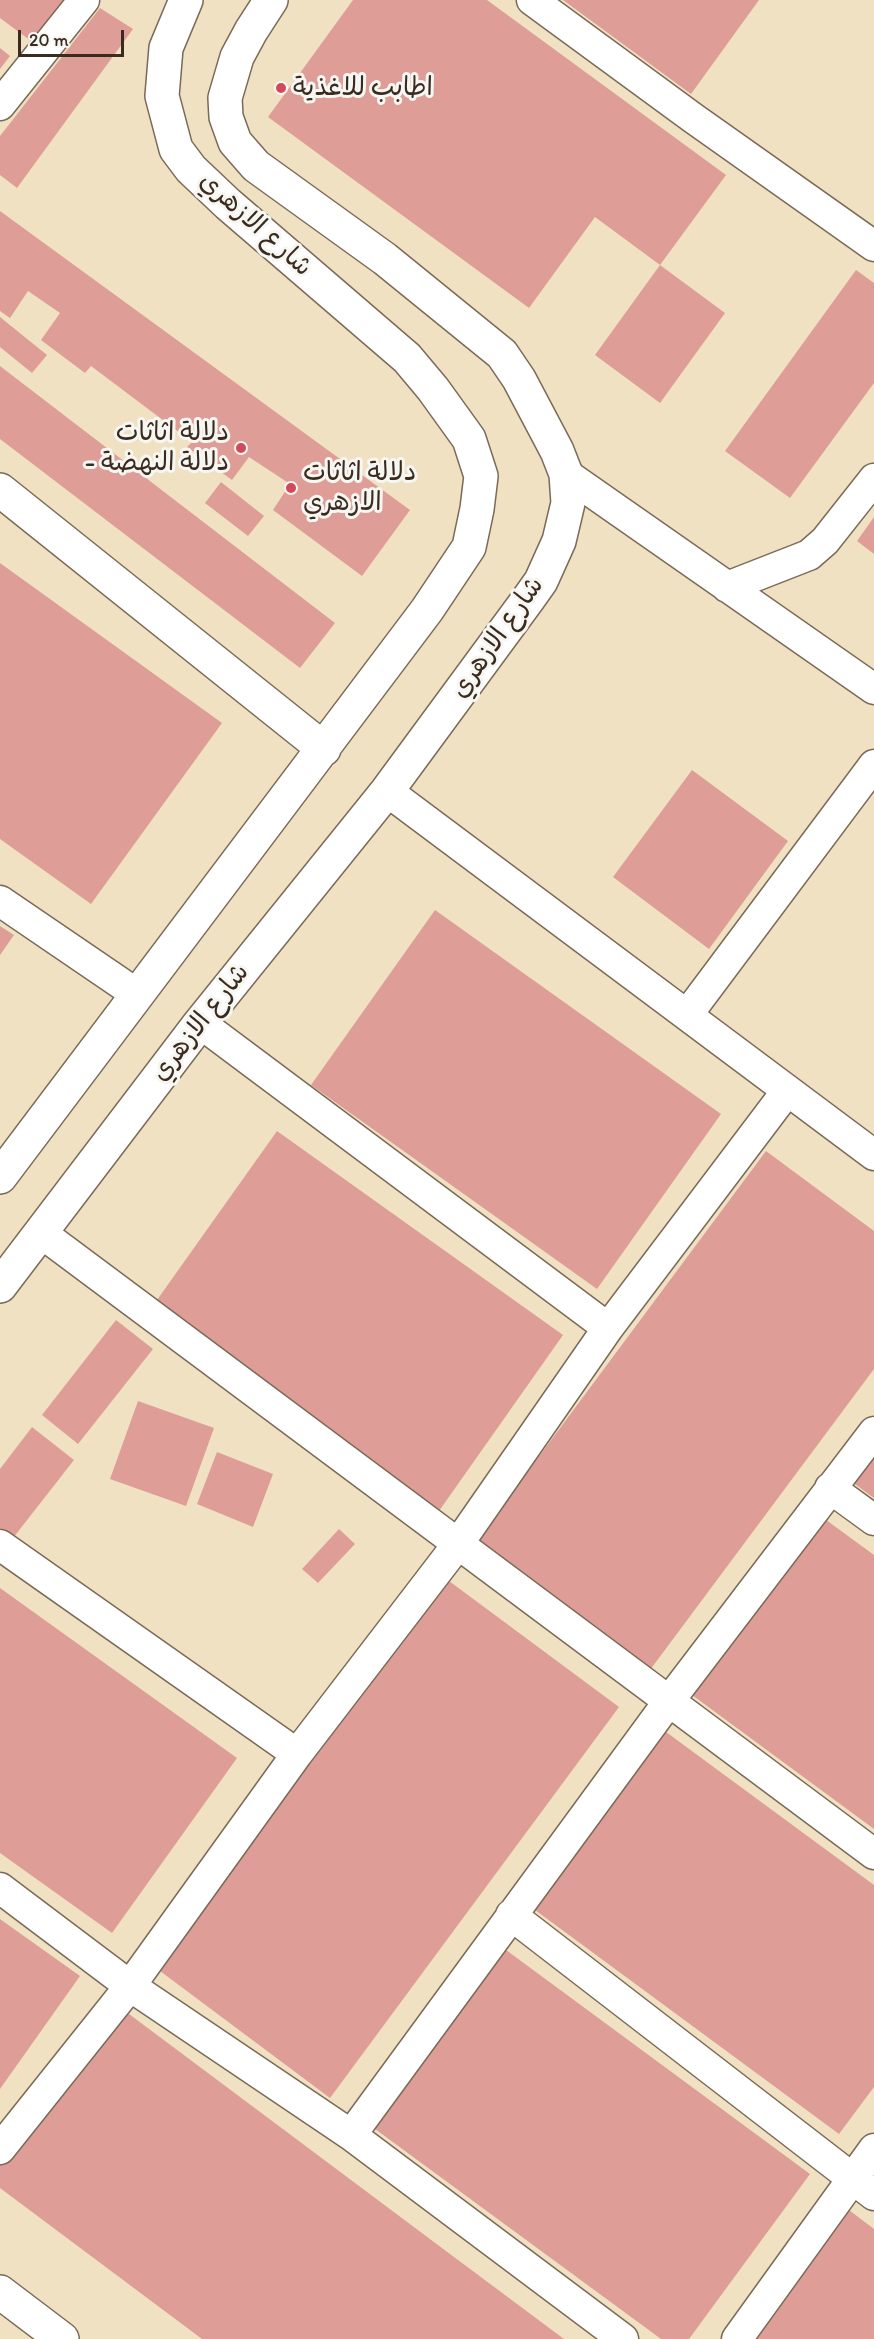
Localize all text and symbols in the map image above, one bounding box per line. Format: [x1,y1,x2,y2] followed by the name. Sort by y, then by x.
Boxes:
[21,18,128,56] scale bar
[29,29,69,51] text: 20 m
[293,72,433,104] place label: اطابب للاغذية
[274,81,288,95] marker: اطابب للاغذية
[192,166,318,284] street label: شارع الازهري
[85,417,229,478] place label: دلالة اثاثات - دلالة النهضة
[234,441,248,455] marker: دلالة اثاثات - دلالة النهضة
[303,457,416,518] place label: دلالة اثاثات الازهري
[284,481,298,495] marker: دلالة اثاثات الازهري
[445,571,551,705] street label: شارع الازهري
[145,958,257,1088] street label: شارع الازهري

